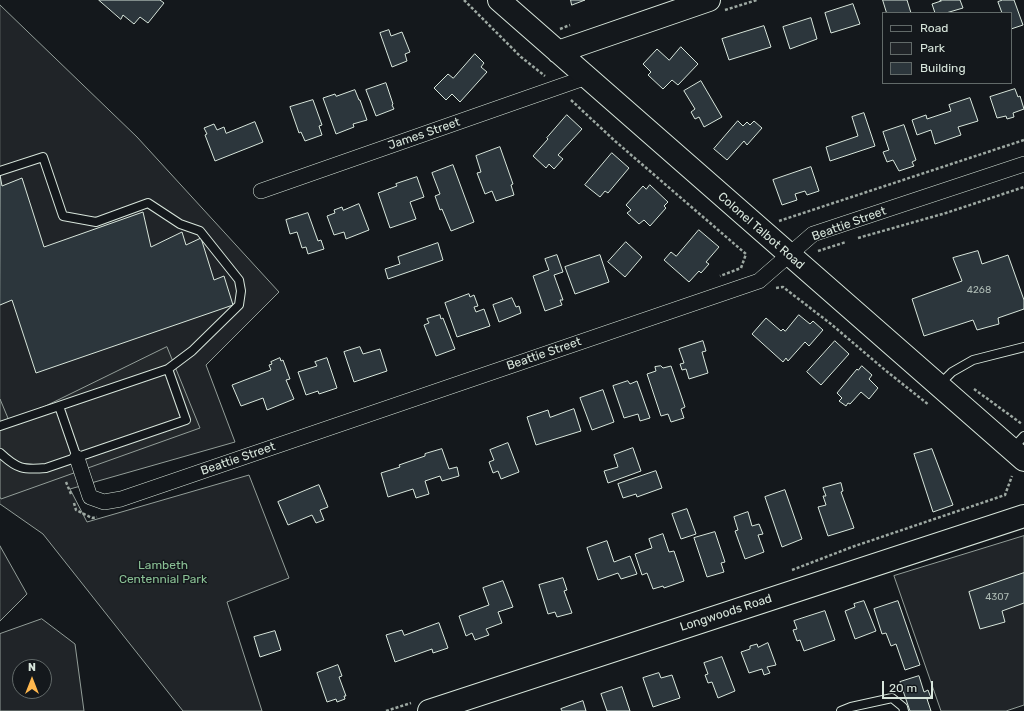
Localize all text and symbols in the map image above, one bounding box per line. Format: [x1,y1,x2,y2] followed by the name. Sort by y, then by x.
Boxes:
[882,12,1012,84] legend
[920,21,948,35] text: Road
[920,41,945,55] text: Park
[920,61,966,75] text: Building
[386,115,462,153] street label: James Street
[715,189,807,273] street label: Colonel Talbot Road
[810,204,888,244] street label: Beattie Street
[967,284,991,296] house number: 4268
[505,335,583,373] street label: Beattie Street
[199,440,277,478] street label: Beattie Street
[119,559,207,587] park label: Lambeth Centennial Park
[678,591,774,635] street label: Longwoods Road
[985,591,1009,603] house number: 4307
[12,659,52,699] north arrow
[28,661,36,674] text: N
[884,673,935,699] scale bar
[889,681,917,695] text: 20 m

